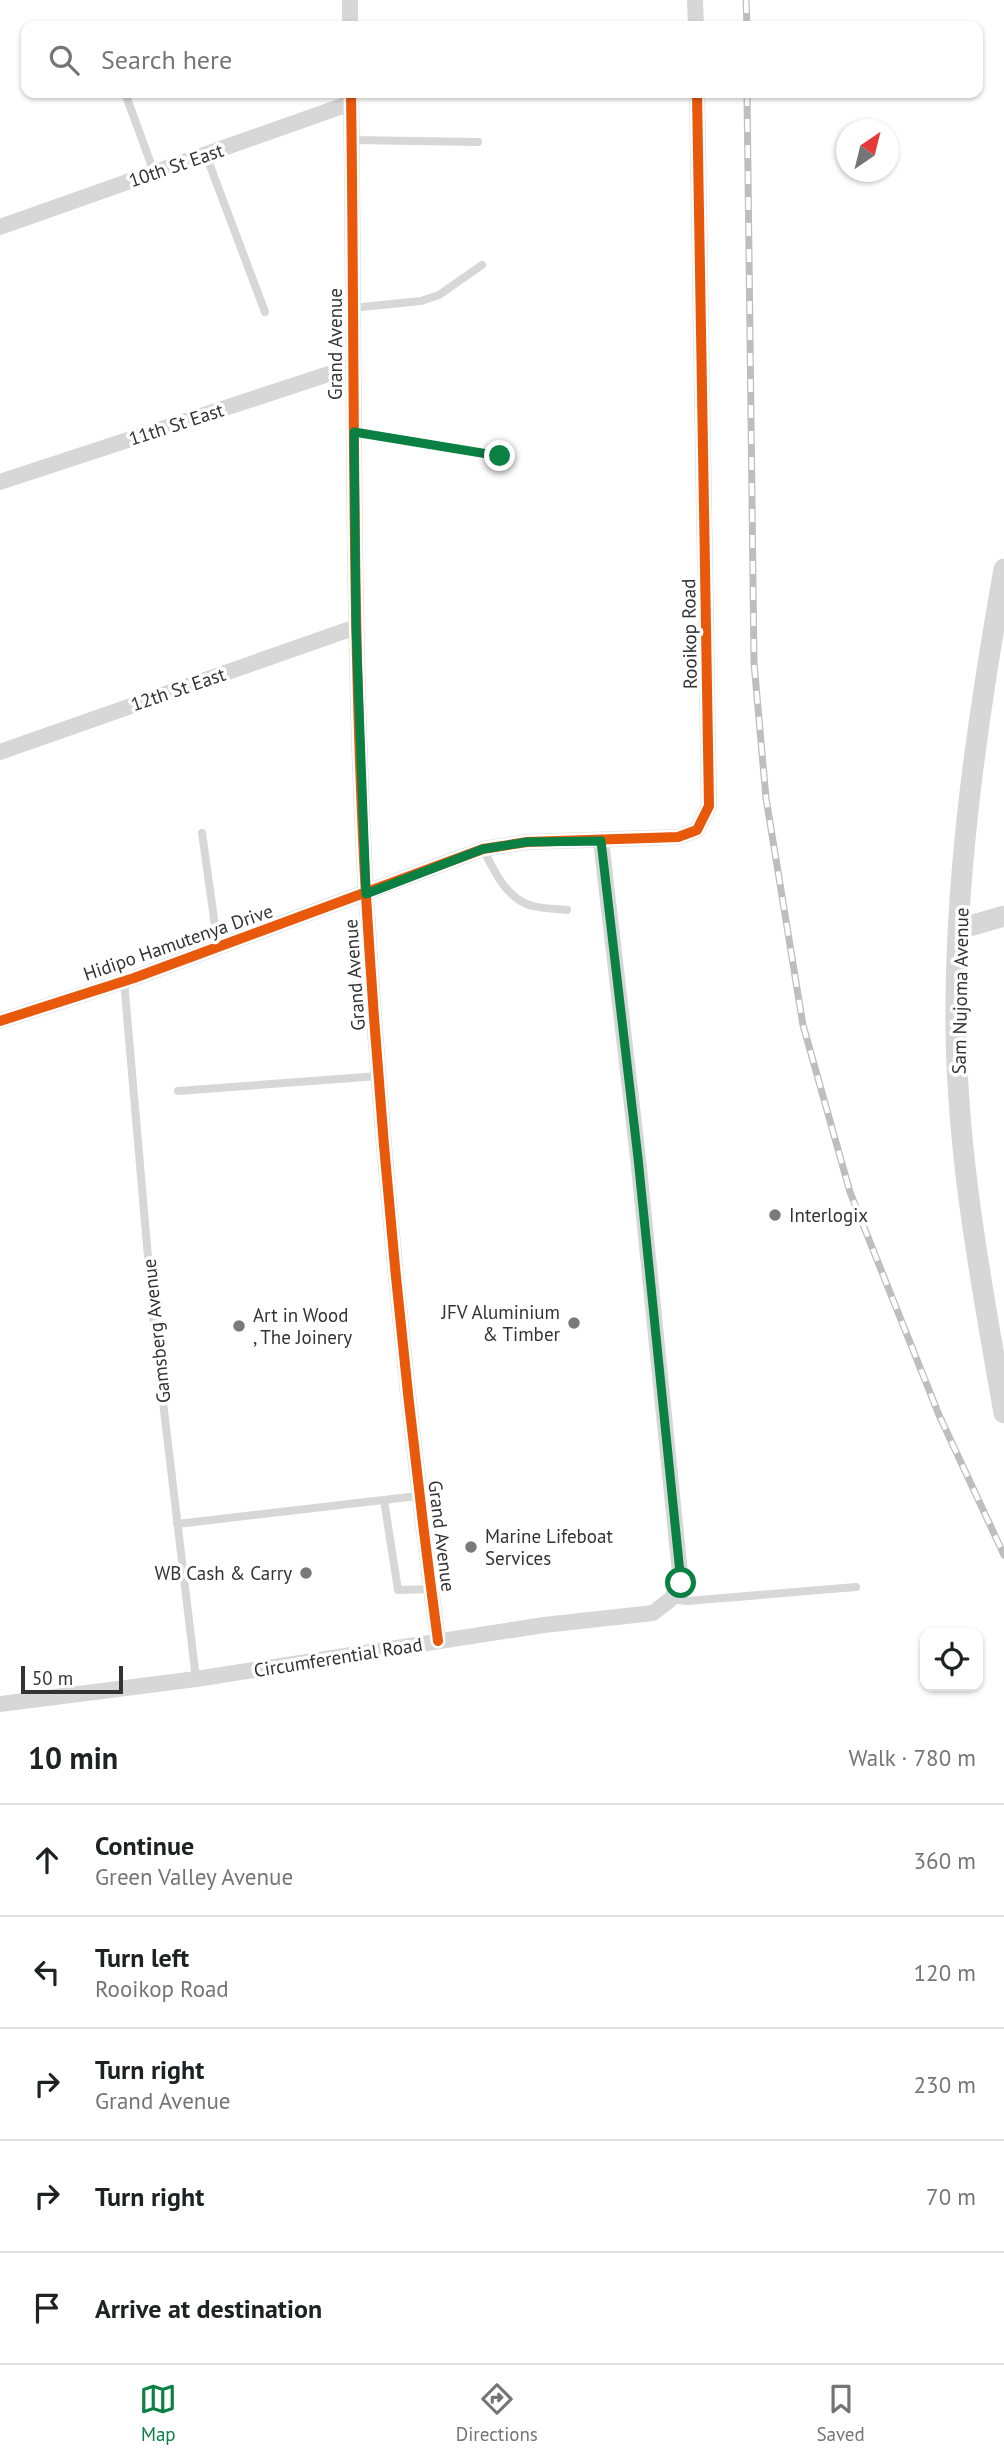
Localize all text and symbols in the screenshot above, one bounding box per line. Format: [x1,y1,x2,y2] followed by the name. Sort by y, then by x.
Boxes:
[21,21,983,98] search box
[45,41,83,79] icon: search
[101,43,232,76] text: Search here
[836,119,899,182] north arrow
[126,137,227,192] street label: 10th St East
[323,288,347,400] street label: Grand Avenue
[126,397,227,451] street label: 11th St East
[484,440,515,471] route end
[676,579,702,689] street label: Rooikop Road
[128,661,229,716] street label: 12th St East
[80,898,276,986] street label: Hidipo Hamutenya Drive
[947,907,973,1075] street label: Sam Nujoma Avenue
[338,918,370,1032] street label: Grand Avenue
[789,1203,868,1227] place label: Interlogix
[767,1207,783,1223] marker: Interlogix
[136,1258,176,1404] street label: Gamsberg Avenue
[440,1300,561,1346] place label: JFV Aluminium & Timber
[253,1303,352,1349] place label: Art in Wood , The Joinery
[566,1315,582,1331] marker: JFV Aluminium & Timber
[231,1318,247,1334] marker: Art in Wood , The Joinery
[423,1479,461,1593] street label: Grand Avenue
[485,1524,613,1570] place label: Marine Lifeboat Services
[463,1539,479,1555] marker: Marine Lifeboat Services
[154,1561,292,1585] place label: WB Cash & Carry
[298,1565,314,1581] marker: WB Cash & Carry
[665,1567,696,1598] route start
[920,1628,983,1691] map controls
[920,1628,983,1691] button: locate
[252,1632,424,1682] street label: Circumferential Road
[21,1663,122,1695] scale bar
[32,1666,73,1690] text: 50 m
[28,1738,118,1777] text: 10 min
[849,1743,976,1772] text: Walk · 780 m
[95,1829,194,1862] text: Continue
[28,1841,66,1879] icon: ahead
[914,1846,976,1875] text: 360 m
[95,1862,293,1891] text: Green Valley Avenue
[95,1941,189,1974] text: Turn left
[28,1953,66,1991] icon: left
[914,1958,976,1987] text: 120 m
[95,1974,229,2003] text: Rooikop Road
[95,2053,204,2086] text: Turn right
[28,2065,66,2103] icon: right
[914,2070,976,2099] text: 230 m
[95,2086,231,2115] text: Grand Avenue
[28,2177,66,2215] icon: right
[95,2180,204,2213] text: Turn right
[926,2182,976,2211] text: 70 m
[28,2289,66,2327] icon: arrive
[95,2292,322,2325] text: Arrive at destination
[139,2380,177,2446] tab: Map
[456,2380,538,2446] tab: Directions
[816,2380,865,2446] tab: Saved

